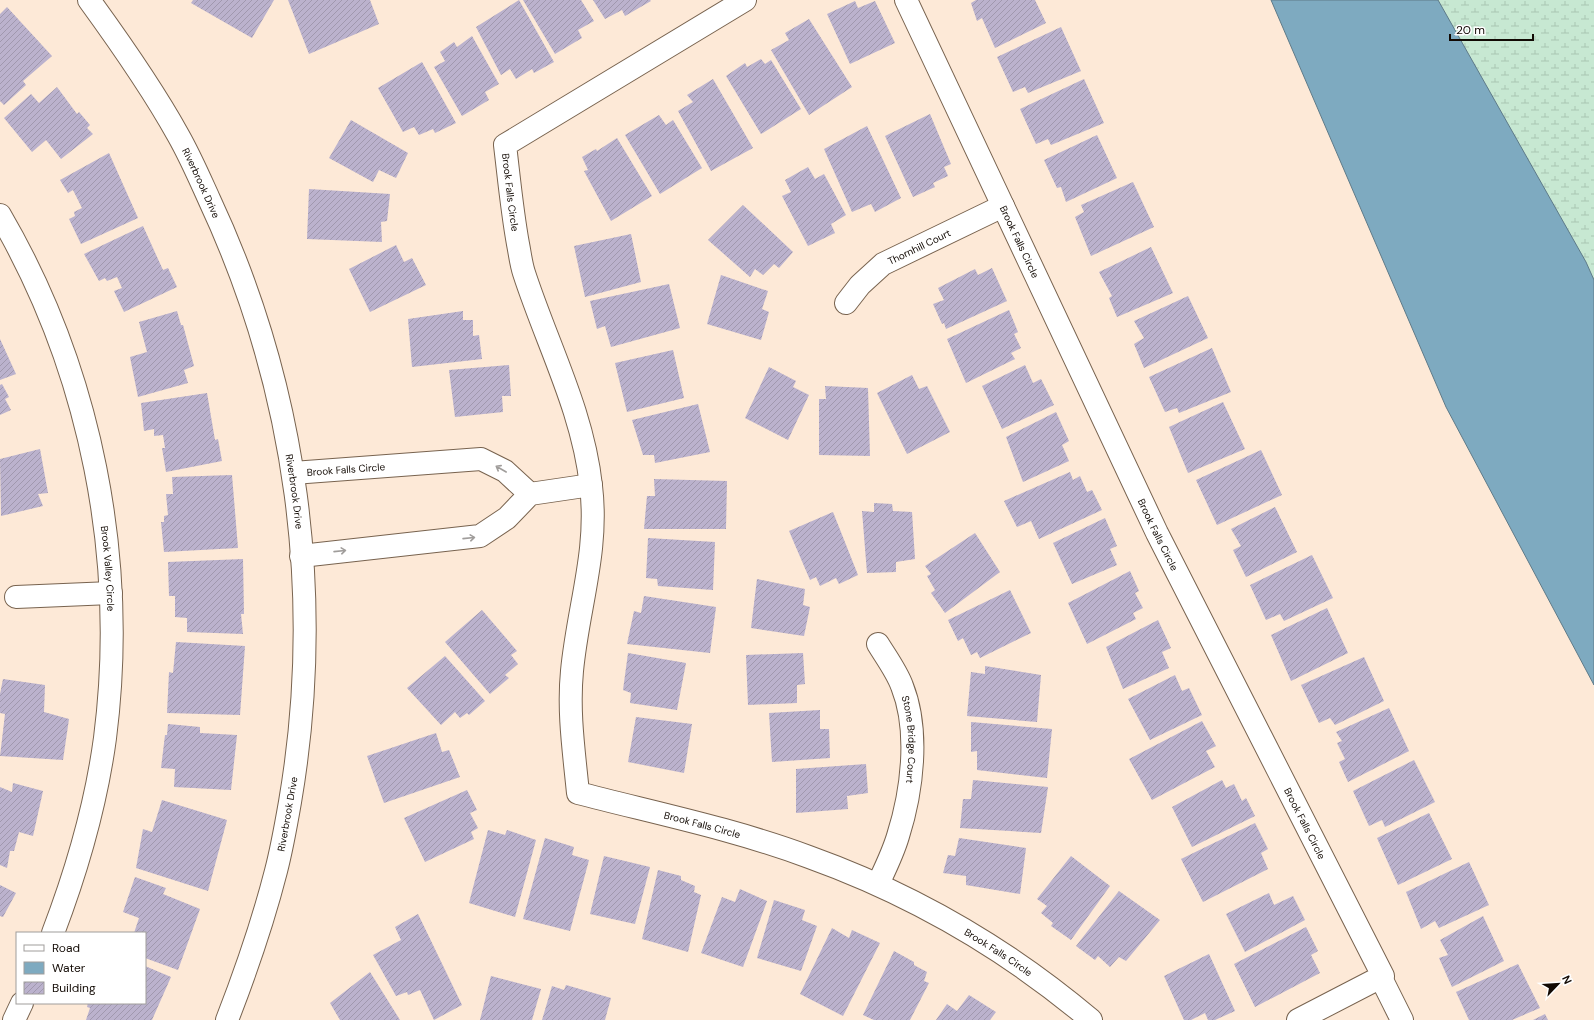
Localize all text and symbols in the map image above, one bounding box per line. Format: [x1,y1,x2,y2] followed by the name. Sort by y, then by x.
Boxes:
[1450,16,1533,42] scale bar
[1456,22,1485,38] text: 20 m
[179,146,223,220] street label: Riverbrook Drive
[499,153,522,233] street label: Brook Falls Circle
[997,203,1042,280] street label: Brook Falls Circle
[886,226,953,268] street label: Thornhill Court
[283,453,306,530] street label: Riverbrook Drive
[306,460,386,479] street label: Brook Falls Circle
[495,465,507,473] one-way arrow
[1135,497,1181,573] street label: Brook Falls Circle
[98,525,117,612] street label: Brook Valley Circle
[462,534,475,541] one-way arrow
[333,548,346,555] one-way arrow
[899,694,918,784] street label: Stone Bridge Court
[275,775,301,853] street label: Riverbrook Drive
[1281,786,1328,862] street label: Brook Falls Circle
[663,809,742,841] street label: Brook Falls Circle
[962,925,1035,979] street label: Brook Falls Circle
[16,932,146,1004] legend
[52,940,80,956] text: Road
[52,960,86,976] text: Water
[1538,964,1578,1004] north arrow
[1559,973,1575,986] text: N
[52,980,96,996] text: Building

